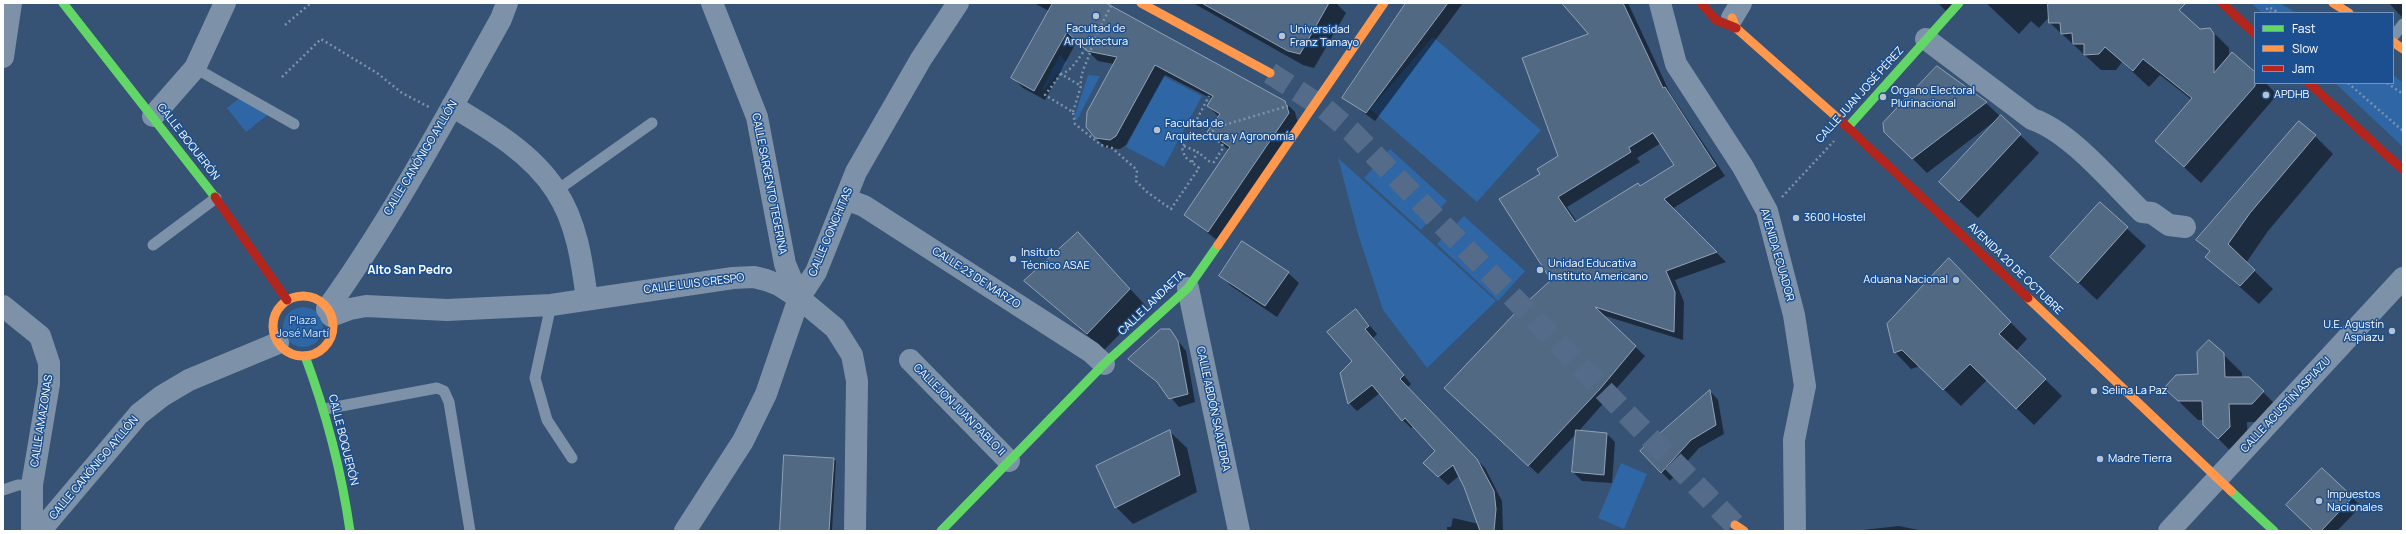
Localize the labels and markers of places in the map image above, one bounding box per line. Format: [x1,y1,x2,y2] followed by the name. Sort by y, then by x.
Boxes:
[1091,11,1101,21] marker: Facultad de Arquitectura
[1064,22,1128,48] place label: Facultad de Arquitectura
[1290,23,1359,49] place label: Universidad Franz Tamayo
[1277,31,1287,41] marker: Universidad Franz Tamayo
[1891,84,1975,110] place label: Organo Electoral Plurinacional
[2274,88,2309,102] place label: APDHB
[2261,90,2271,100] marker: APDHB
[1878,92,1888,102] marker: Organo Electoral Plurinacional
[1165,117,1294,143] place label: Facultad de Arquitectura y Agronomía
[1152,125,1162,135] marker: Facultad de Arquitectura y Agronomía
[1804,211,1865,225] place label: 3600 Hostel
[1791,213,1801,223] marker: 3600 Hostel
[1021,246,1090,272] place label: Insituto Técnico ASAE
[1008,254,1018,264] marker: Insituto Técnico ASAE
[1548,257,1648,283] place label: Unidad Educativa Instituto Americano
[1535,265,1545,275] marker: Unidad Educativa Instituto Americano
[1863,273,1948,287] place label: Aduana Nacional
[1951,275,1961,285] marker: Aduana Nacional
[2323,318,2384,344] place label: U.E. Agustín Aspiazu
[2387,326,2397,336] marker: U.E. Agustín Aspiazu
[2102,384,2167,398] place label: Selina La Paz
[2089,386,2099,396] marker: Selina La Paz
[2108,452,2172,466] place label: Madre Tierra
[2095,454,2105,464] marker: Madre Tierra
[2327,488,2383,514] place label: Impuestos Nacionales
[2314,496,2324,506] marker: Impuestos Nacionales

